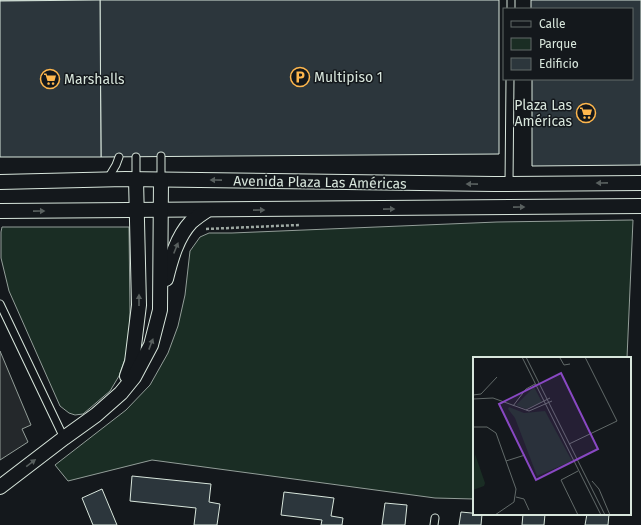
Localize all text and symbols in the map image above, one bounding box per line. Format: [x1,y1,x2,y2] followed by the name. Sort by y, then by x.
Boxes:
[503,8,633,80] legend
[539,17,566,31] text: Calle
[539,37,577,51] text: Parque
[539,57,579,71] text: Edificio
[289,66,311,88] parking icon: Multipiso 1
[39,68,61,90] supermarket icon: Marshalls
[314,69,383,86] place label: Multipiso 1
[64,71,125,88] place label: Marshalls
[514,97,572,130] place label: Plaza Las Américas
[575,102,597,124] supermarket icon: Plaza Las Américas
[233,172,407,193] street label: Avenida Plaza Las Américas
[210,177,222,184] one-way arrow
[595,180,608,186] one-way arrow
[465,181,478,187] one-way arrow
[513,204,525,211] one-way arrow
[383,206,396,212] one-way arrow
[253,207,266,213] one-way arrow
[33,208,46,214] one-way arrow
[173,242,179,254] one-way arrow
[136,293,142,306] one-way arrow
[148,337,154,349] one-way arrow
[473,357,631,515] inset map
[26,460,36,468] one-way arrow

